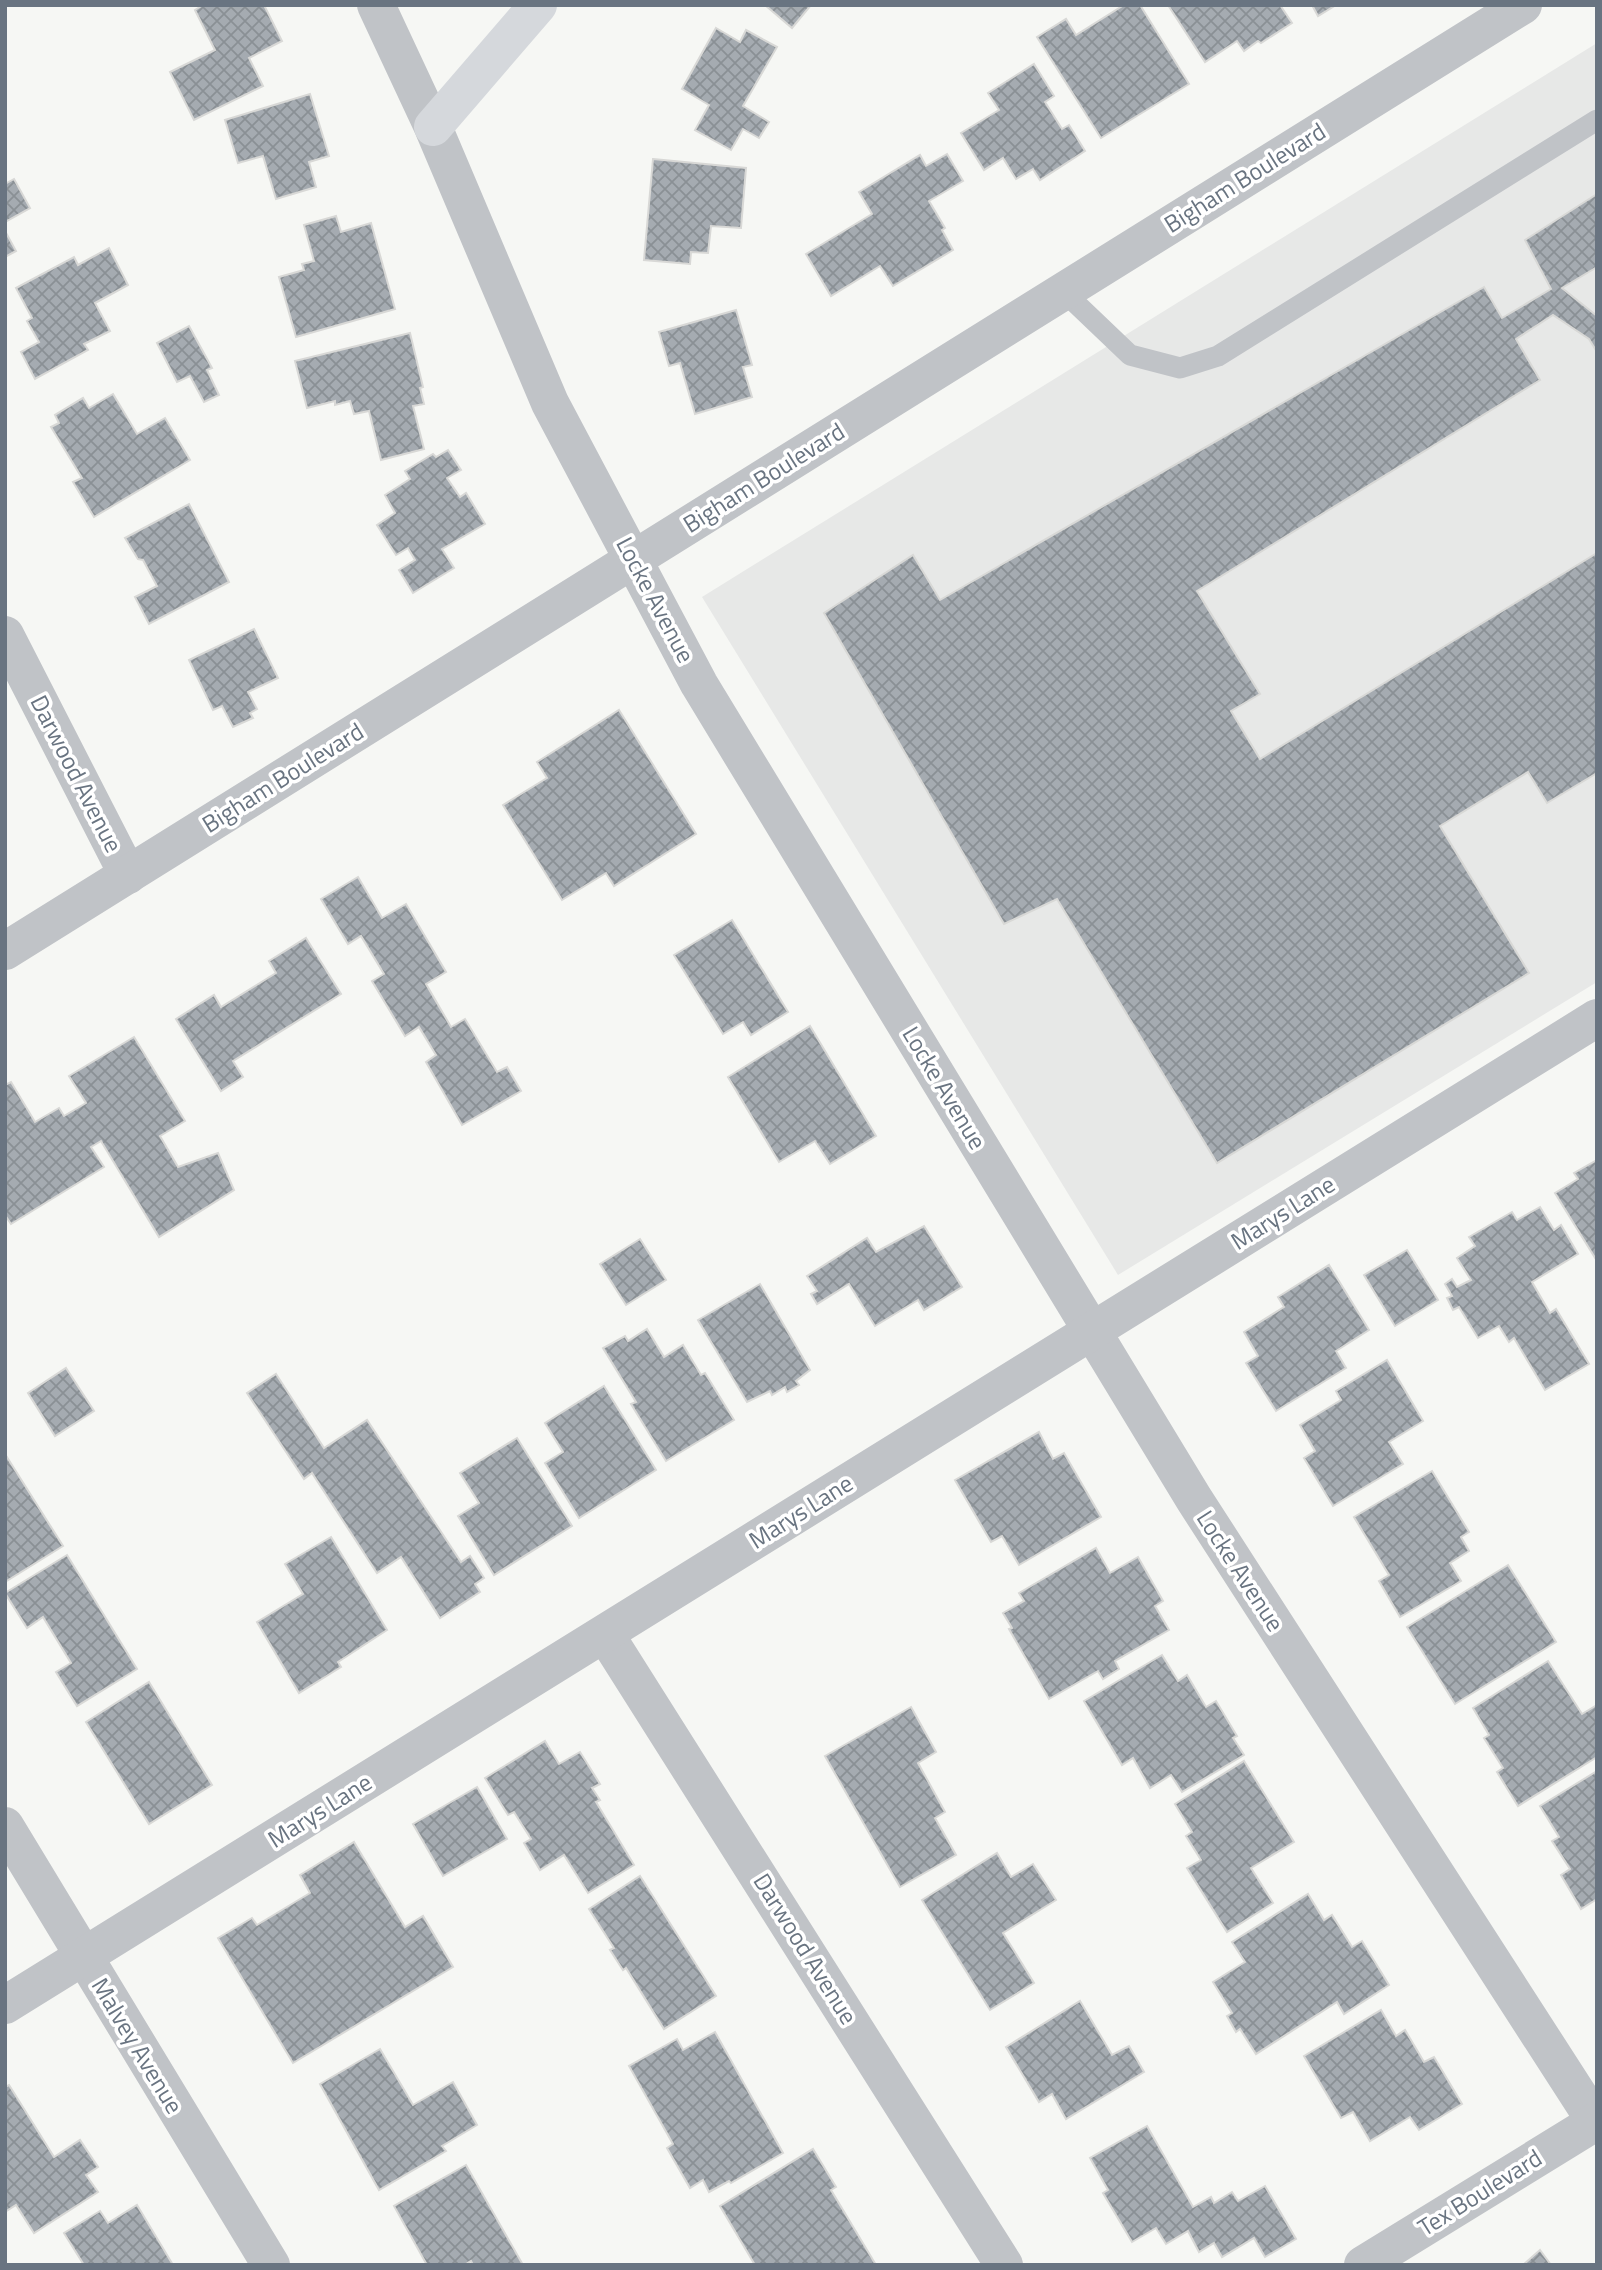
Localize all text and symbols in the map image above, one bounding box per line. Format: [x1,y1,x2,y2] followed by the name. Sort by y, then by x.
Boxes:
[1157,113,1332,241] street label: Bigham Boulevard
[676,413,851,541] street label: Bigham Boulevard
[608,530,704,669] street label: Locke Avenue
[22,689,132,859] street label: Darwood Avenue
[195,713,370,841] street label: Bigham Boulevard
[894,1019,996,1156] street label: Locke Avenue
[1223,1166,1342,1258] street label: Marys Lane
[741,1465,860,1557] street label: Marys Lane
[1188,1503,1294,1638] street label: Locke Avenue
[260,1764,379,1856] street label: Marys Lane
[745,1866,867,2031] street label: Darwood Avenue
[83,1971,193,2120] street label: Malvey Avenue
[1410,2140,1549,2245] street label: Tex Boulevard

